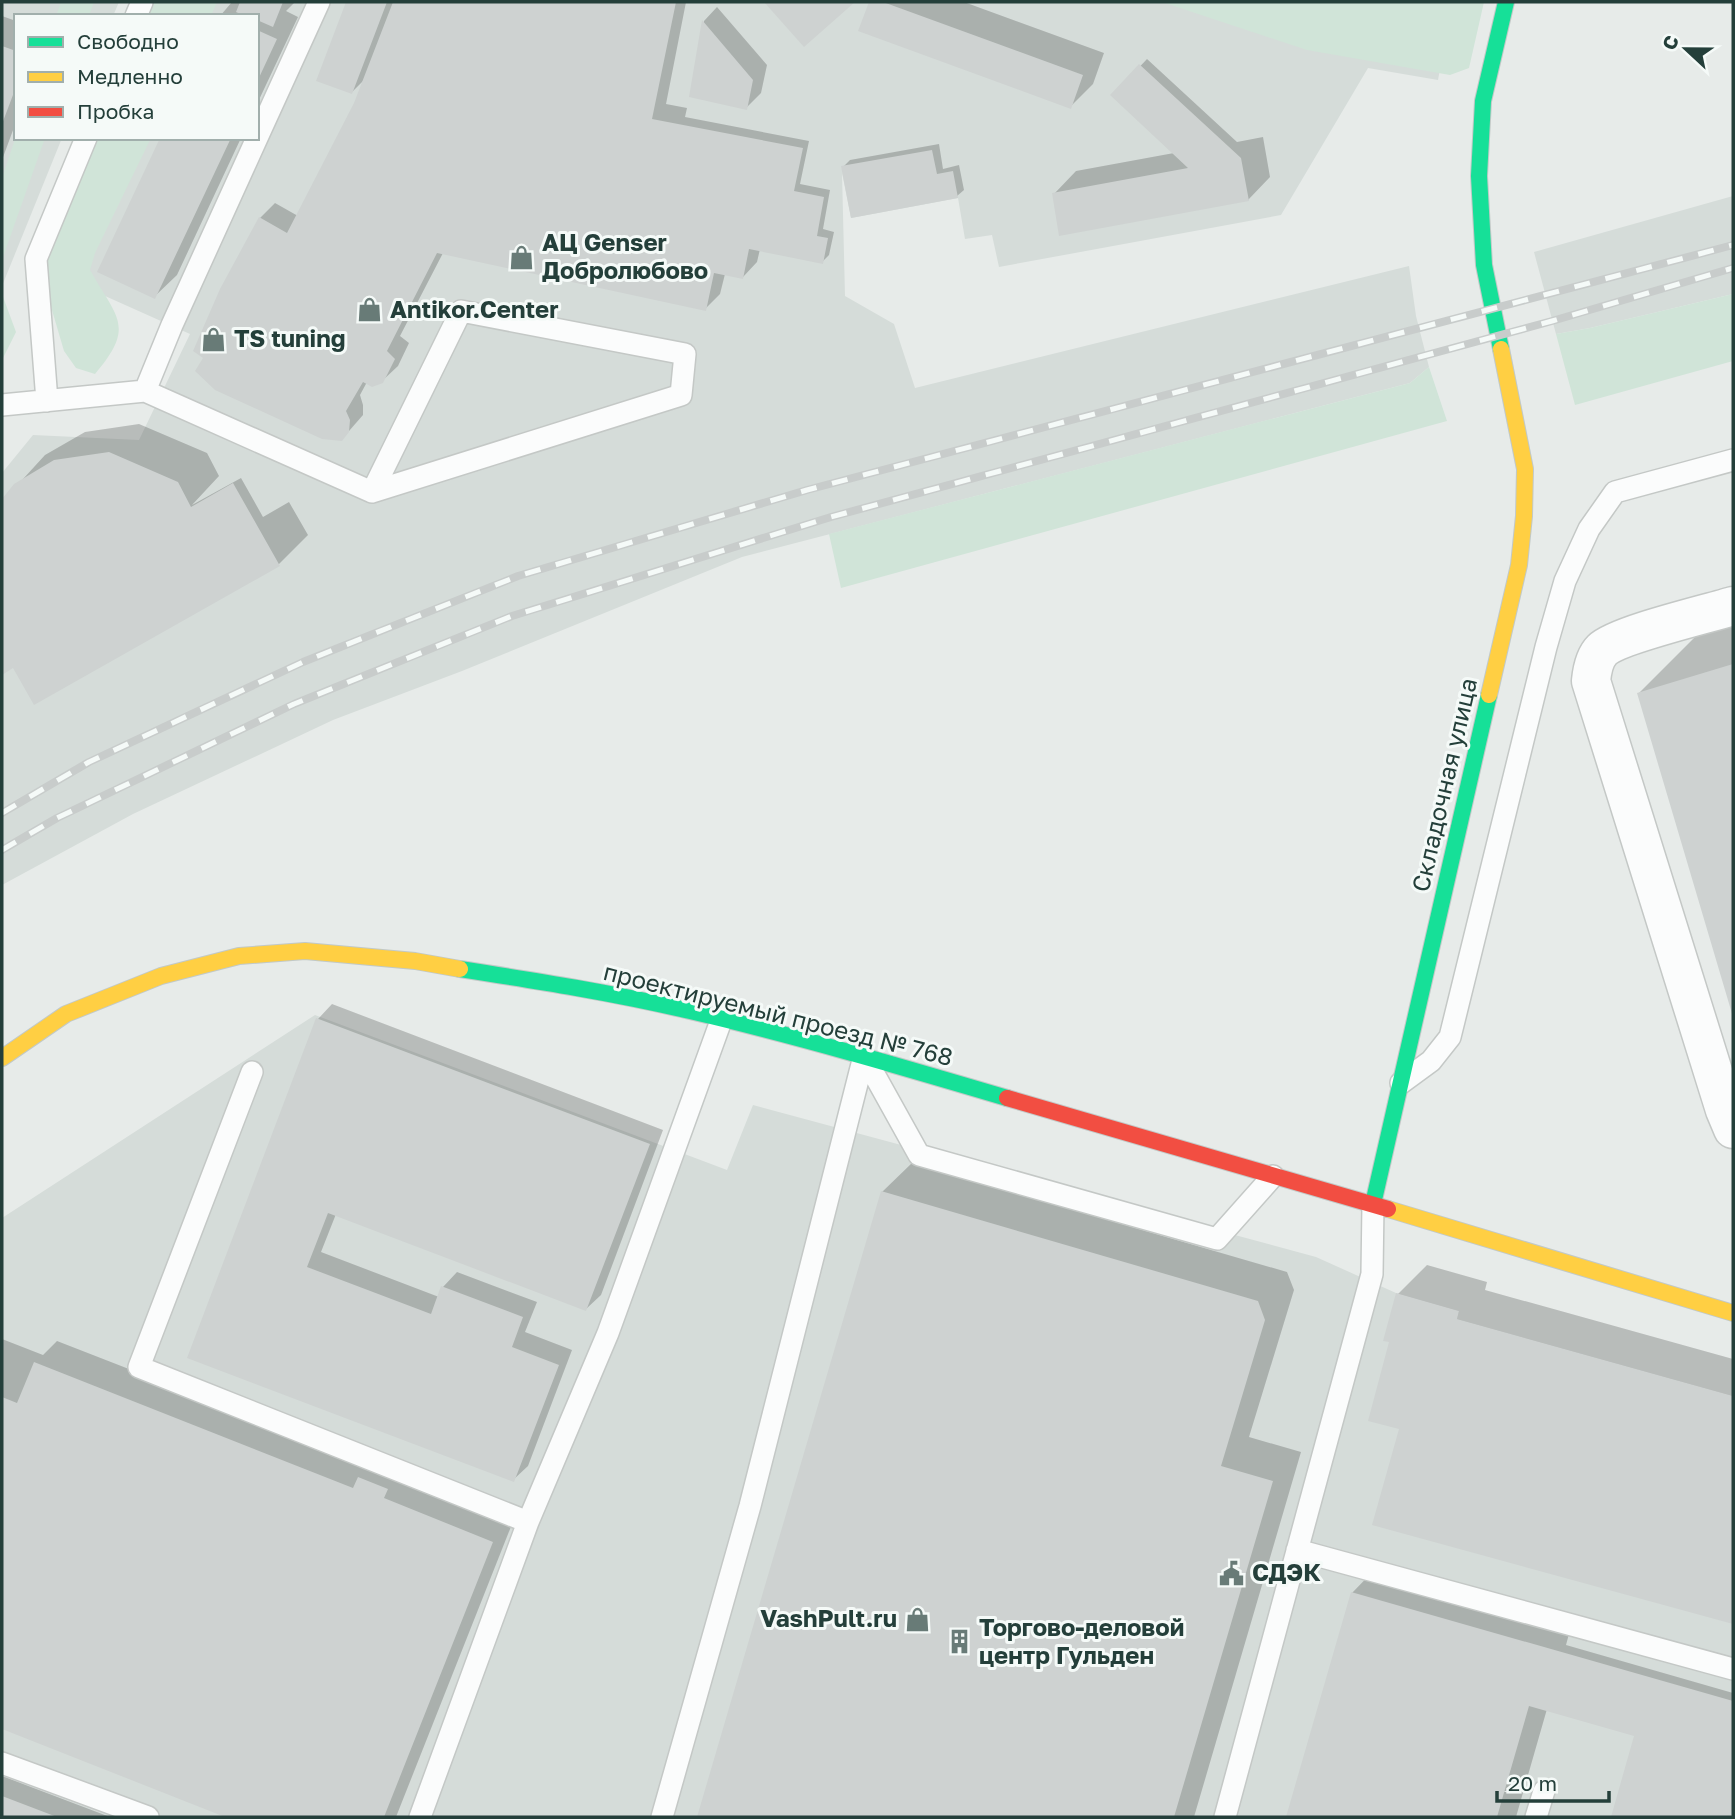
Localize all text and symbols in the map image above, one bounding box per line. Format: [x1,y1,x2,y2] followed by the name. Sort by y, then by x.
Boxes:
[14,14,259,140] legend
[1651,14,1721,84] north arrow
[77,28,179,54] text: Свободно
[1657,32,1683,53] text: С
[77,63,183,89] text: Медленно
[77,98,155,124] text: Пробка
[542,227,708,284] place label: АЦ Genser Добролюбово
[508,243,536,271] shop icon: АЦ Genser Добролюбово
[390,294,559,323] place label: Antikor.Center
[356,296,384,324] shop icon: Antikor.Center
[234,323,345,352] place label: TS tuning
[200,325,228,353] shop icon: TS tuning
[1405,675,1482,894] street label: Складочная улица
[601,956,956,1071] street label: проектируемый проезд № 768
[1252,1557,1321,1586] place label: СДЭК
[1218,1559,1246,1587] public building icon: СДЭК
[760,1603,897,1632] place label: VashPult.ru
[903,1605,931,1633] shop icon: VashPult.ru
[979,1612,1184,1669] place label: Торгово-деловой центр Гульден
[945,1628,973,1656] building icon: Торгово-деловой центр Гульден
[1497,1759,1609,1803] scale bar
[1508,1770,1557,1796] text: 20 m

